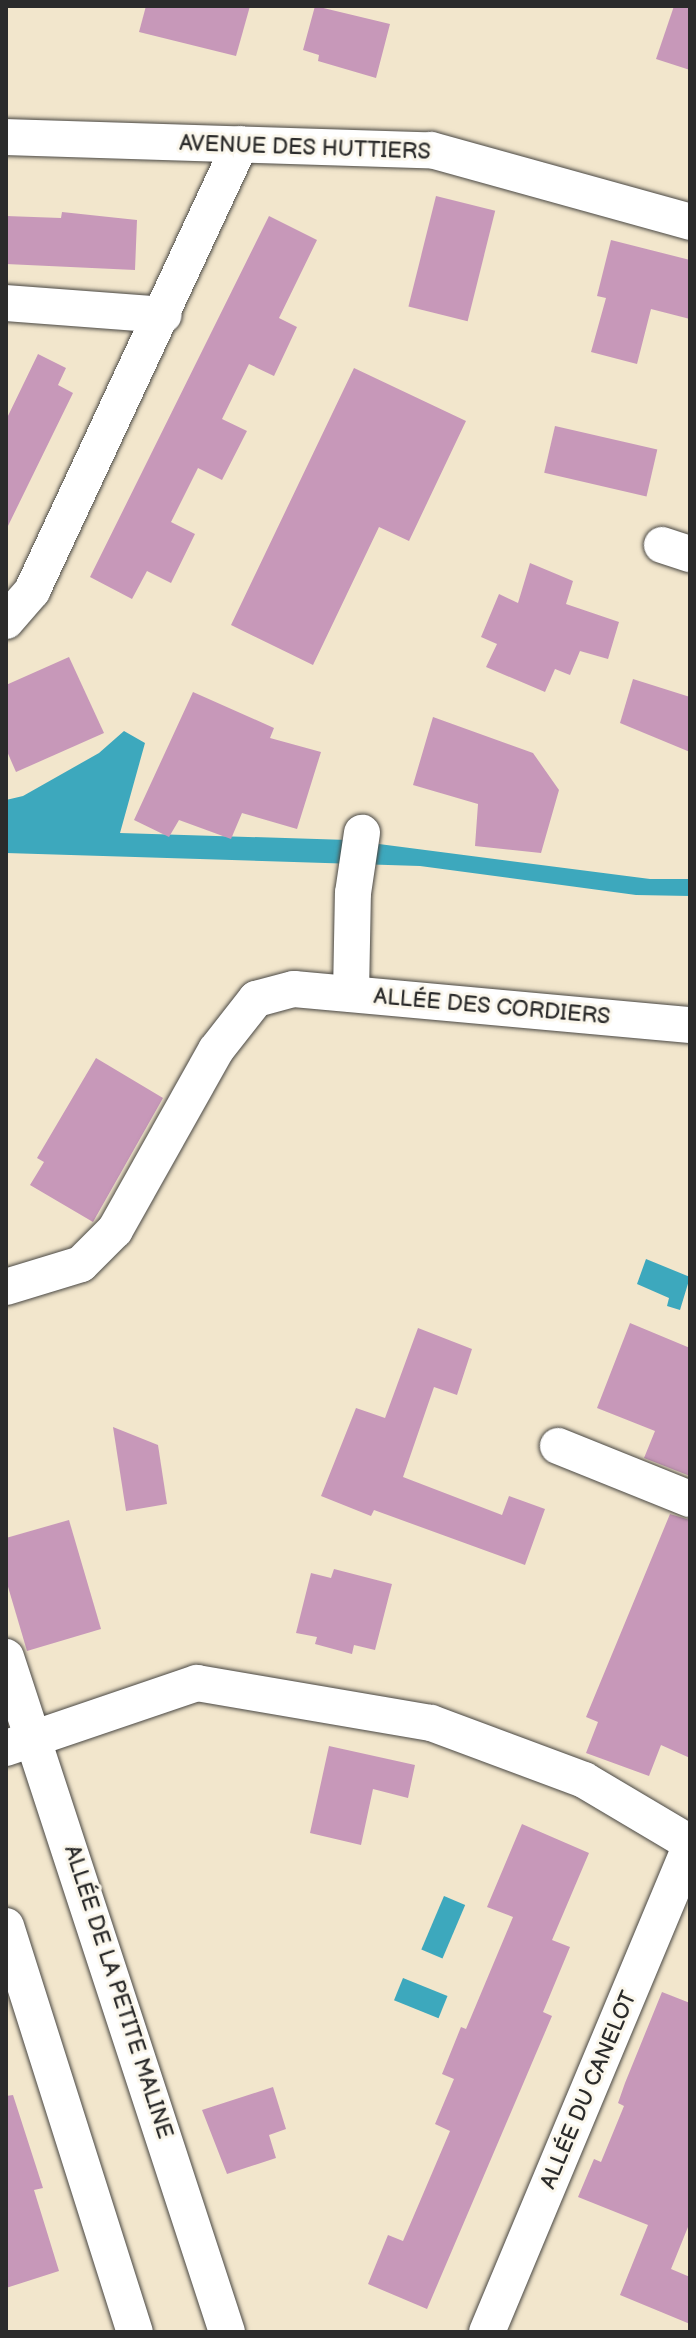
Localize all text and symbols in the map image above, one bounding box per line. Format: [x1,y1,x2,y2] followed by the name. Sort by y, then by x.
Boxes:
[179,130,431,166] street label: AVENUE DES HUTTIERS
[373,984,611,1030] street label: ALLÉE DES CORDIERS
[58,1842,178,2142] street label: ALLÉE DE LA PETITE MALINE
[535,1987,643,2193] street label: ALLÉE DU CANELOT

